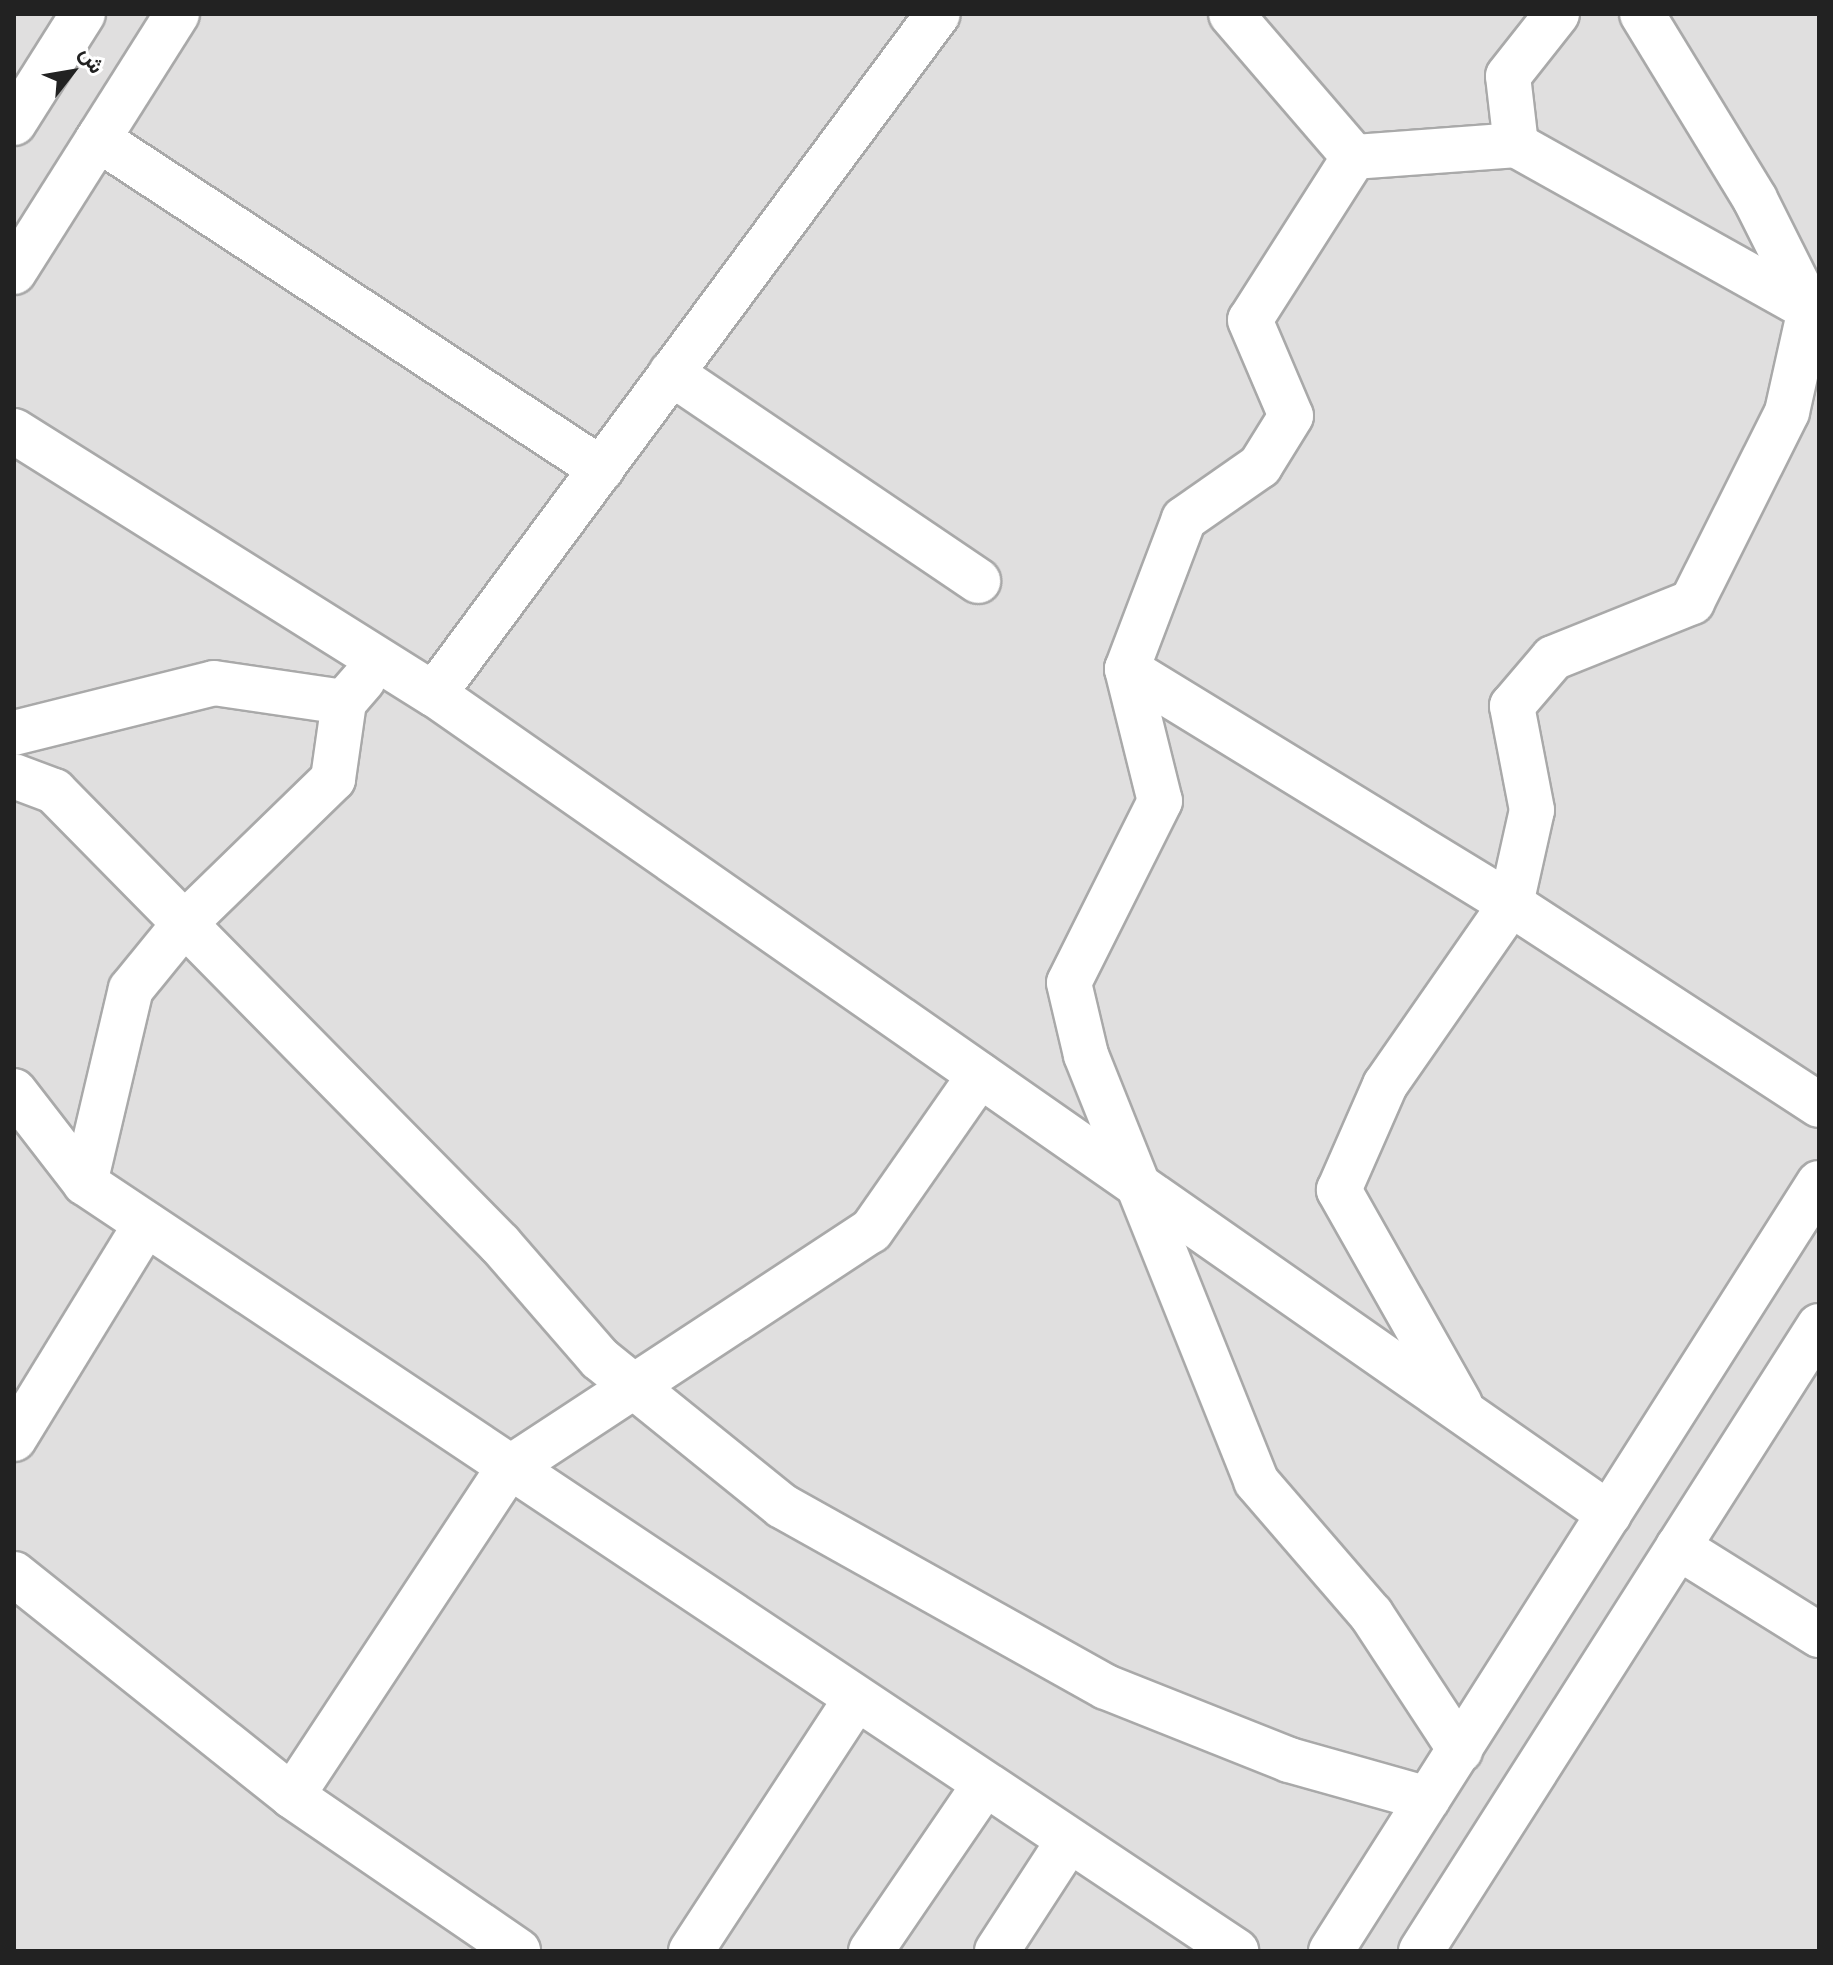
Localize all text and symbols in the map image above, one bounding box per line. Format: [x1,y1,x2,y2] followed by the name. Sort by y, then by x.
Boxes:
[32,32,112,112] north arrow
[75,42,111,78] text: ش

